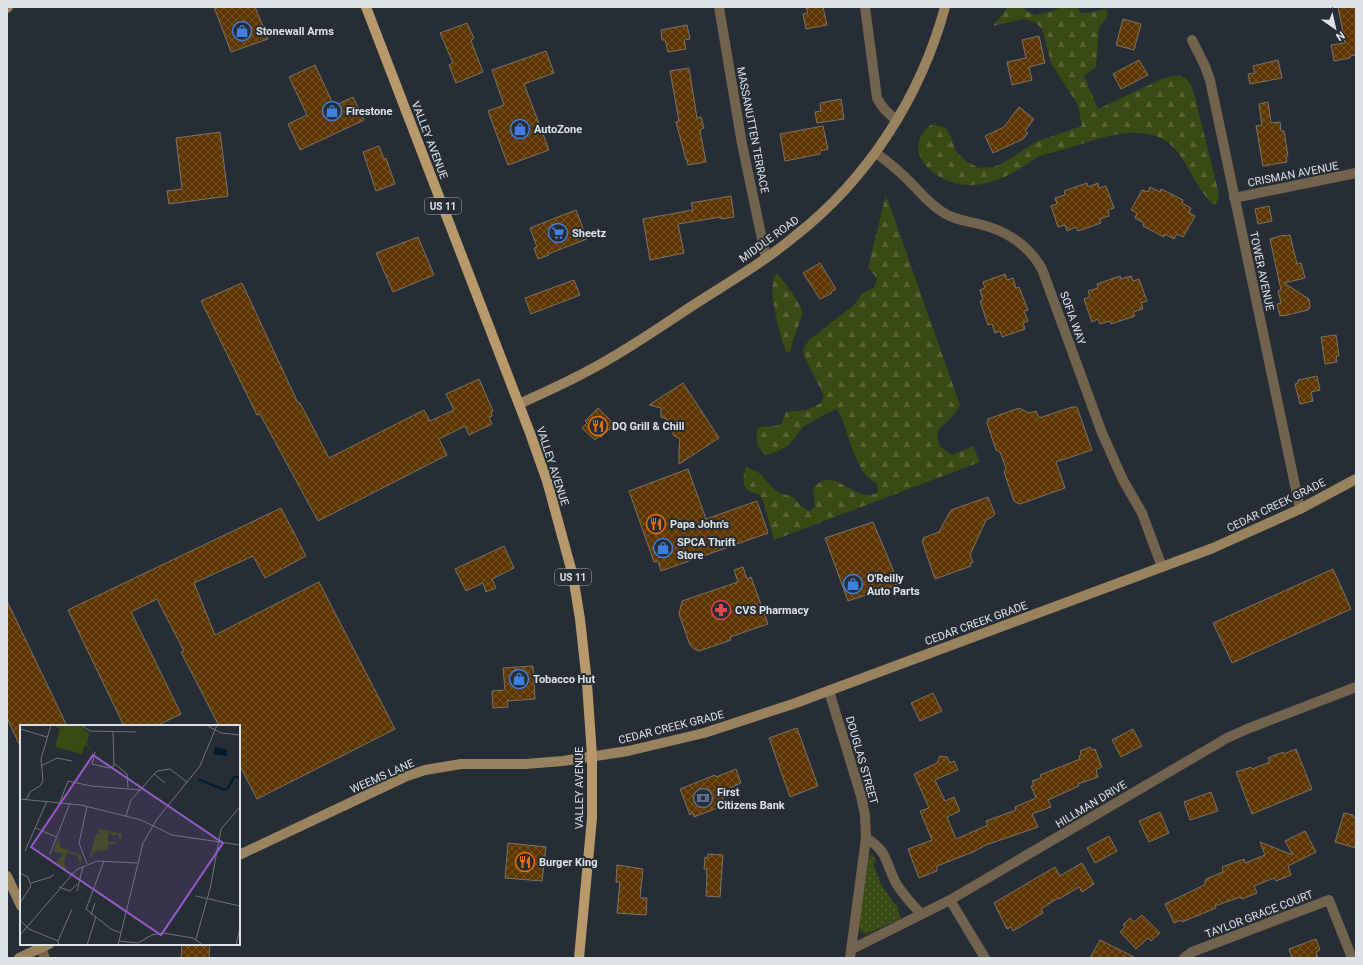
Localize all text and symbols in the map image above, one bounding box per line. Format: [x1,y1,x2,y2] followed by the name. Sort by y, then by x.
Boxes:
[1315,8,1355,48] north arrow
[231,20,253,42] shop icon: Stonewall Arms
[256,25,334,38] place label: Stonewall Arms
[1333,28,1347,44] text: N
[734,66,771,195] street label: MASSANUTTEN TERRACE
[409,99,450,181] street label: VALLEY AVENUE
[321,100,343,122] shop icon: Firestone
[346,105,392,118] place label: Firestone
[509,118,531,140] shop icon: AutoZone
[534,123,582,136] place label: AutoZone
[1247,159,1340,190] street label: CRISMAN AVENUE
[425,198,461,214] road number: US 11
[737,213,802,265] street label: MIDDLE ROAD
[547,222,569,244] supermarket icon: Sheetz
[572,227,607,240] place label: Sheetz
[1247,230,1276,312] street label: TOWER AVENUE
[1057,290,1088,347] street label: SOFIA WAY
[587,415,609,437] restaurant icon: DQ Grill & Chill
[612,420,685,433] place label: DQ Grill & Chill
[534,425,571,507] street label: VALLEY AVENUE
[1225,476,1328,535] street label: CEDAR CREEK GRADE
[645,513,667,535] restaurant icon: Papa John's
[670,518,729,531] place label: Papa John's
[677,536,736,562] place label: SPCA Thrift Store
[652,537,674,559] shop icon: SPCA Thrift Store
[555,569,591,585] road number: US 11
[867,572,920,598] place label: O'Reilly Auto Parts
[842,573,864,595] shop icon: O'Reilly Auto Parts
[710,599,732,621] pharmacy icon: CVS Pharmacy
[923,599,1029,648] street label: CEDAR CREEK GRADE
[735,604,809,617] place label: CVS Pharmacy
[508,668,530,690] shop icon: Tobacco Hut
[533,673,596,686] place label: Tobacco Hut
[617,708,725,747] street label: CEDAR CREEK GRADE
[843,715,880,806] street label: DOUGLAS STREET
[20,725,240,945] inset map
[573,747,586,829] street label: VALLEY AVENUE
[348,757,416,796] street label: WEEMS LANE
[1053,778,1129,831] street label: HILLMAN DRIVE
[717,786,785,812] place label: First Citizens Bank
[692,787,714,809] bank icon: First Citizens Bank
[514,851,536,873] restaurant icon: Burger King
[539,856,597,869] place label: Burger King
[1203,888,1315,941] street label: TAYLOR GRACE COURT

